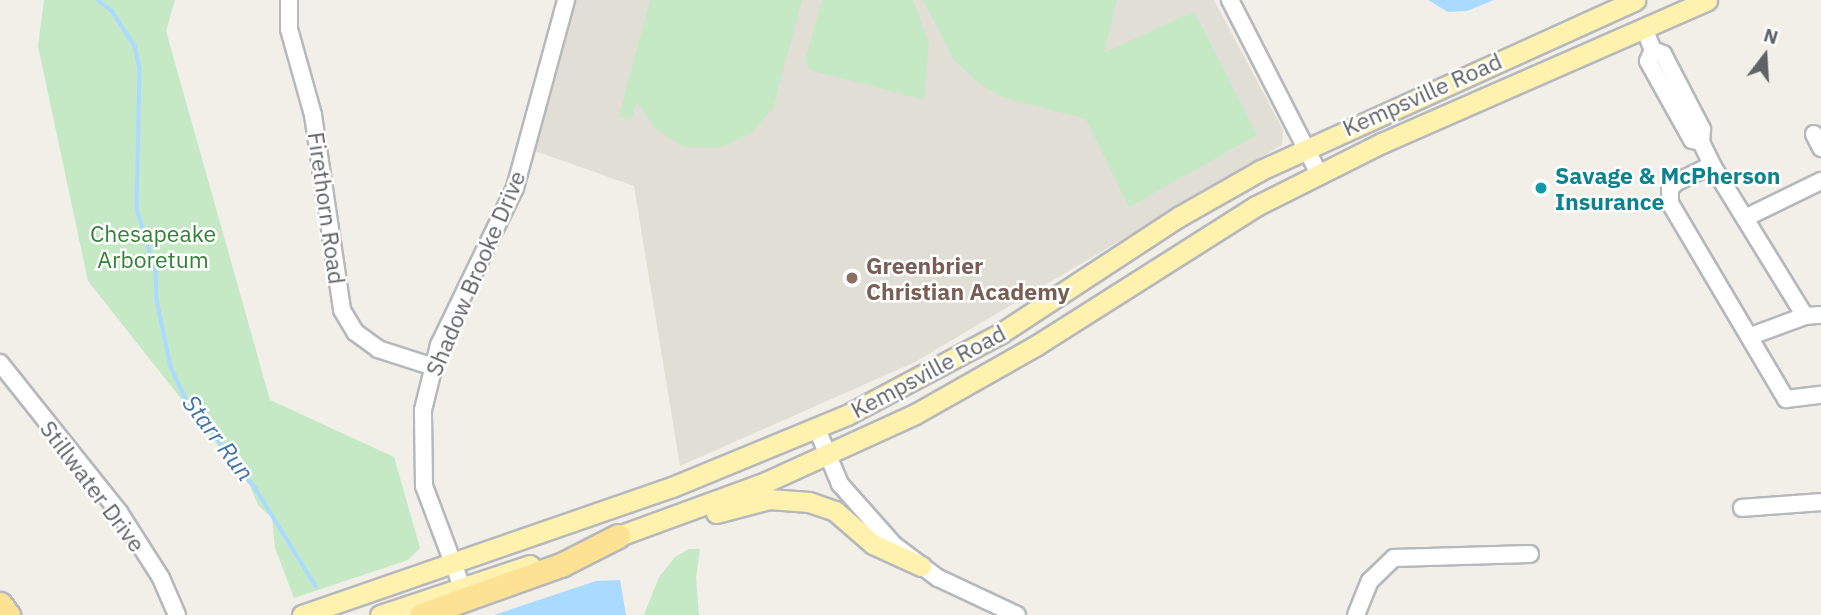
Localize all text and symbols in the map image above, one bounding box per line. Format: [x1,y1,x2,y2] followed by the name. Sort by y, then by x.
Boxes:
[1730,21,1800,91] north arrow
[1761,22,1781,49] text: N
[1338,47,1506,141] street label: Kempsville Road
[303,130,351,286] street label: Firethorn Road
[1555,161,1780,215] place label: Savage & McPherson Insurance
[419,166,531,380] street label: Shadow Brooke Drive
[1533,180,1549,196] marker: Savage & McPherson Insurance
[90,219,216,273] park label: Chesapeake Arboretum
[866,251,1070,305] place label: Greenbrier Christian Academy
[844,270,860,286] marker: Greenbrier Christian Academy
[846,319,1010,423] street label: Kempsville Road
[176,389,260,487] water label: Starr Run
[35,415,151,557] street label: Stillwater Drive

